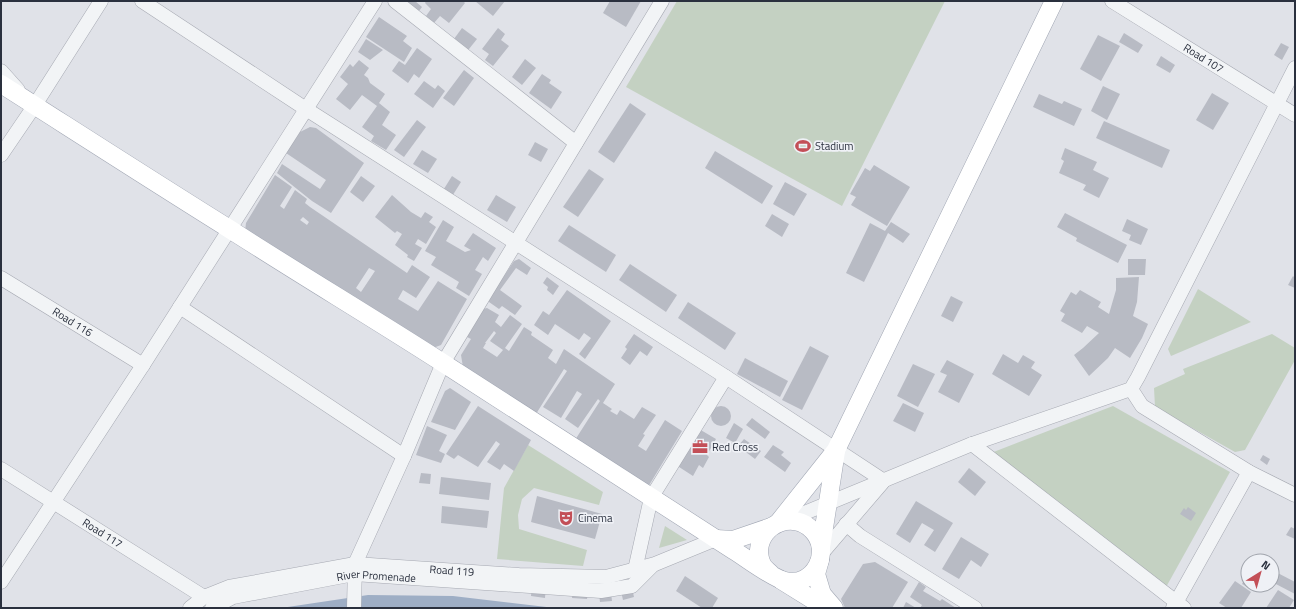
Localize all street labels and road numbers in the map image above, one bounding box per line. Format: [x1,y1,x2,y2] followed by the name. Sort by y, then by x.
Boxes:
[1180,39,1227,77] street label: Road 107
[49,303,96,340] street label: Road 116
[79,514,126,552] street label: Road 117
[429,561,475,580] street label: Road 119
[335,566,417,586] street label: River Promenade

